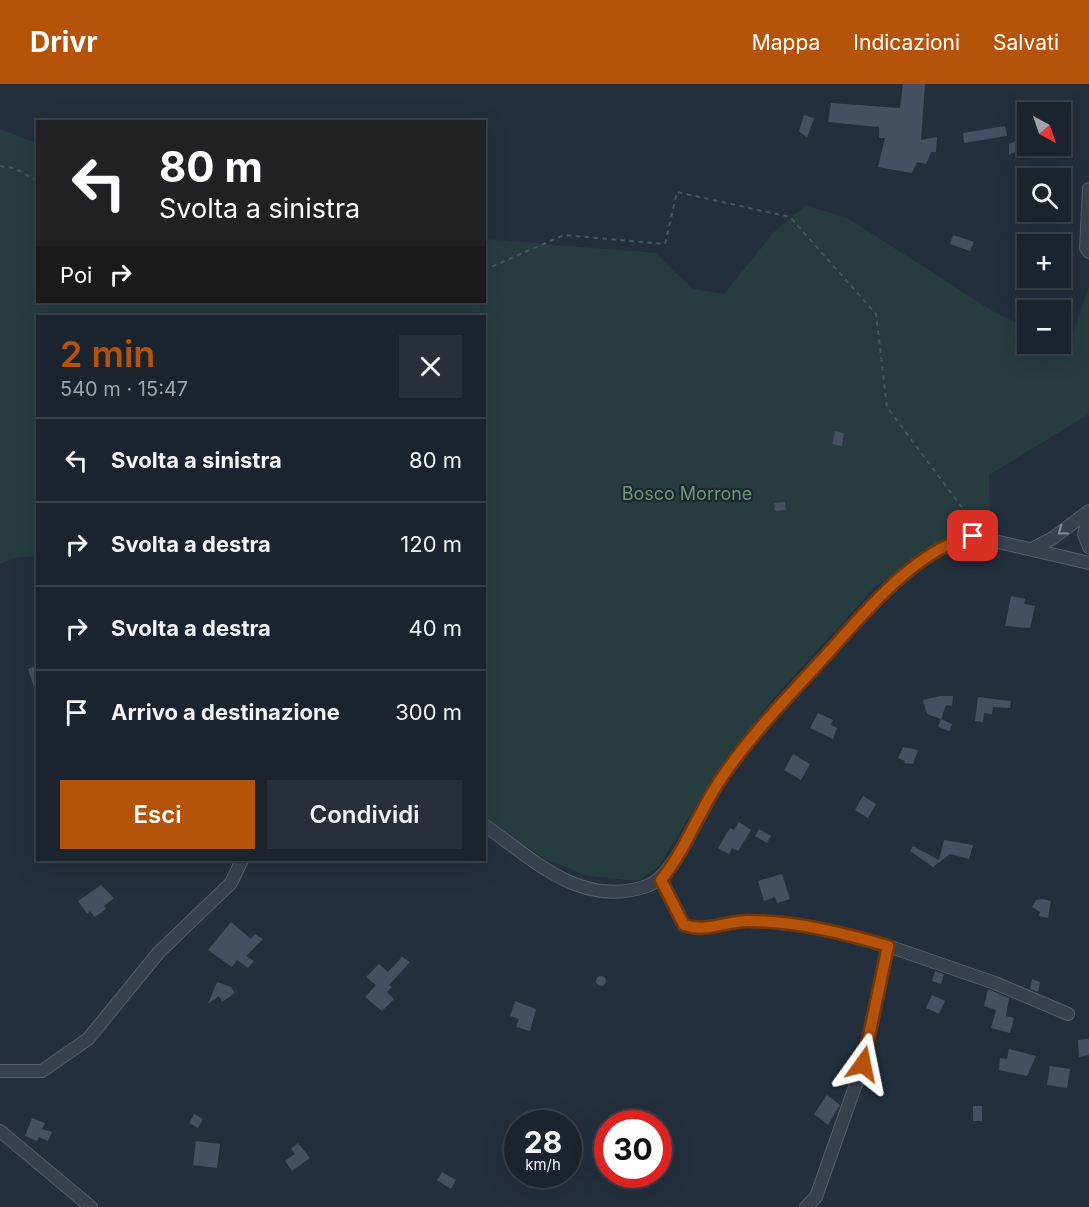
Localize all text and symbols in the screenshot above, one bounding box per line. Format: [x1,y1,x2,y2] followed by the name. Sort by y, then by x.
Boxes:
[30,25,98,59] text: Drivr
[752,30,820,55] text: Mappa
[853,30,960,55] text: Indicazioni
[993,30,1059,55] text: Salvati
[1017,102,1071,156] north arrow
[1017,102,1071,354] map controls
[159,141,263,192] text: 80 m
[60,144,138,222] icon: left
[1017,168,1071,222] button: search
[159,192,360,225] text: Svolta a sinistra
[1017,234,1071,288] button: +
[104,258,137,291] icon: right
[60,262,92,288] text: Poi
[1017,300,1071,354] button: −
[60,332,155,376] text: 2 min
[399,335,462,398] button: close
[60,377,188,401] text: 540 m · 15:47
[60,444,93,477] icon: left
[111,447,282,473] text: Svolta a sinistra
[409,447,462,473] text: 80 m
[622,483,752,504] park label: Bosco Morrone
[947,510,998,561] pin
[956,519,989,552] icon: arrive
[1058,524,1069,535] one-way arrow
[60,528,93,561] icon: right
[111,531,271,557] text: Svolta a destra
[400,531,462,557] text: 120 m
[60,612,93,645] icon: right
[111,615,271,641] text: Svolta a destra
[408,615,462,641] text: 40 m
[60,696,93,729] icon: arrive
[111,699,340,725] text: Arrivo a destinazione
[395,699,462,725] text: 300 m
[60,780,255,849] button: Esci
[267,780,462,849] button: Condividi
[831,1032,895,1096] position arrow
[594,1110,672,1188] speed limit sign: 30
[524,1124,562,1160] text: 28
[525,1155,561,1174] text: km/h

